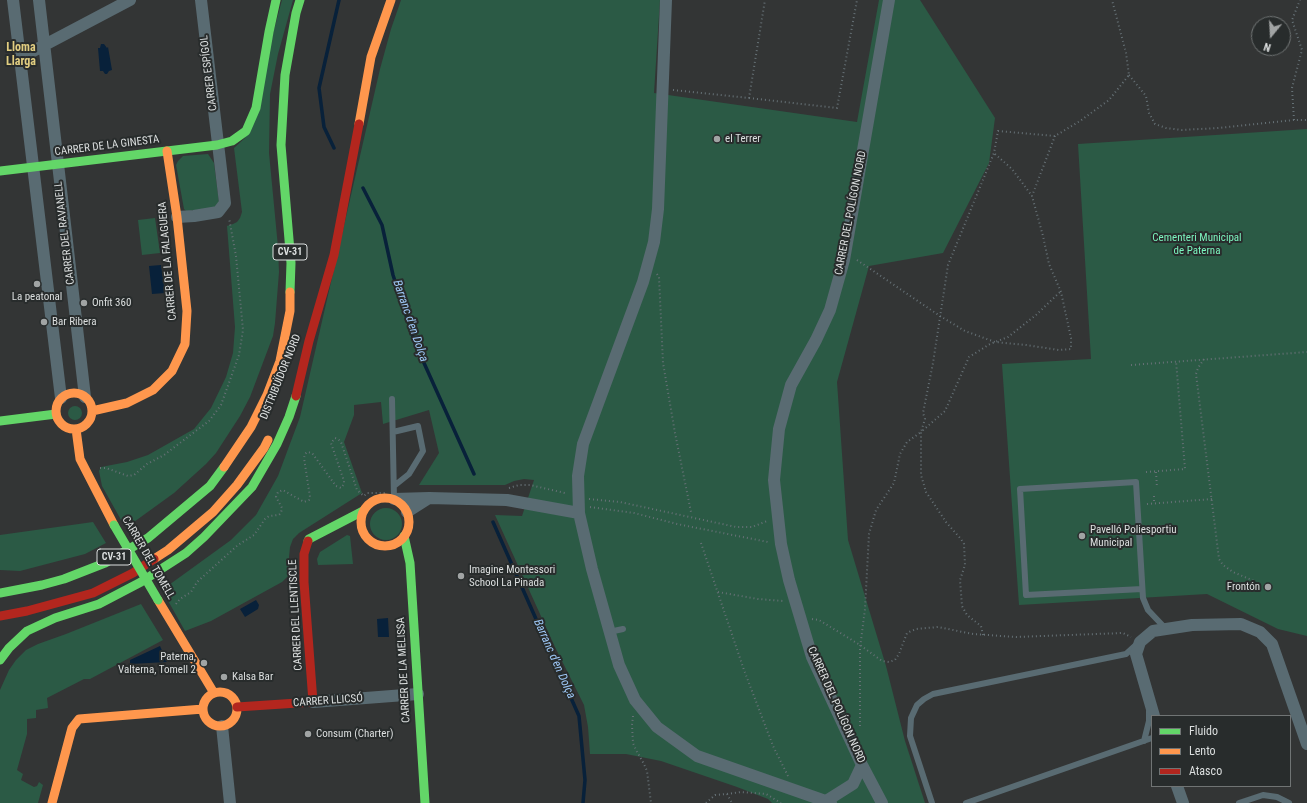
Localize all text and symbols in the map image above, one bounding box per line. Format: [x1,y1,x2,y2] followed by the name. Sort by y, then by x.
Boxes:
[1251,16,1291,56] north arrow
[198,34,220,112] street label: CARRER ESPÍGOL
[1262,40,1273,54] text: N
[6,41,36,69] district label: Lloma Llarga
[725,132,761,146] place label: el Terrer
[54,133,160,159] street label: CARRER DE LA GINESTA
[712,134,722,144] marker: el Terrer
[832,150,870,276] street label: CARRER DEL POLÍGON NORD
[52,181,78,285] street label: CARRER DEL RAVANELL
[156,201,180,321] street label: CARRER DE LA FALAGUERA
[1152,231,1242,257] park label: Cementeri Municipal de Paterna
[273,244,307,260] road number: CV-31
[389,278,431,364] water label: Barranc d'en Dolça
[32,279,42,289] marker: La peatonal
[12,290,62,304] place label: La peatonal
[92,296,131,310] place label: Onfit 360
[79,298,89,308] marker: Onfit 360
[52,315,96,329] place label: Bar Ribera
[39,317,49,327] marker: Bar Ribera
[258,332,304,422] street label: DISTRIBUÏDOR NORD
[119,514,177,602] street label: CARRER DEL TOMELL
[1090,523,1177,549] place label: Pavelló Poliesportiu Municipal
[1077,531,1087,541] marker: Pavelló Poliesportiu Municipal
[97,549,131,565] road number: CV-31
[286,559,306,671] street label: CARRER DEL LLENTISCLE
[469,563,555,589] place label: Imagine Montessori School La Pinada
[456,571,466,581] marker: Imagine Montessori School La Pinada
[1227,580,1260,594] place label: Frontón
[1263,582,1273,592] marker: Frontón
[395,617,413,723] street label: CARRER DE LA MELISSA
[530,617,578,701] water label: Barranc d'en Dolça
[804,645,868,765] street label: CARRER DEL POLÍGON NORD
[118,650,196,676] place label: Paterna, Valterna, Tomell 2
[199,658,209,668] marker: Paterna, Valterna, Tomell 2
[232,670,273,684] place label: Kalsa Bar
[219,672,229,682] marker: Kalsa Bar
[293,692,363,710] street label: CARRER LLICSÓ
[1151,715,1291,787] legend
[1189,724,1218,738] text: Fluido
[316,727,393,741] place label: Consum (Charter)
[303,729,313,739] marker: Consum (Charter)
[1189,744,1216,758] text: Lento
[1189,764,1222,778] text: Atasco

